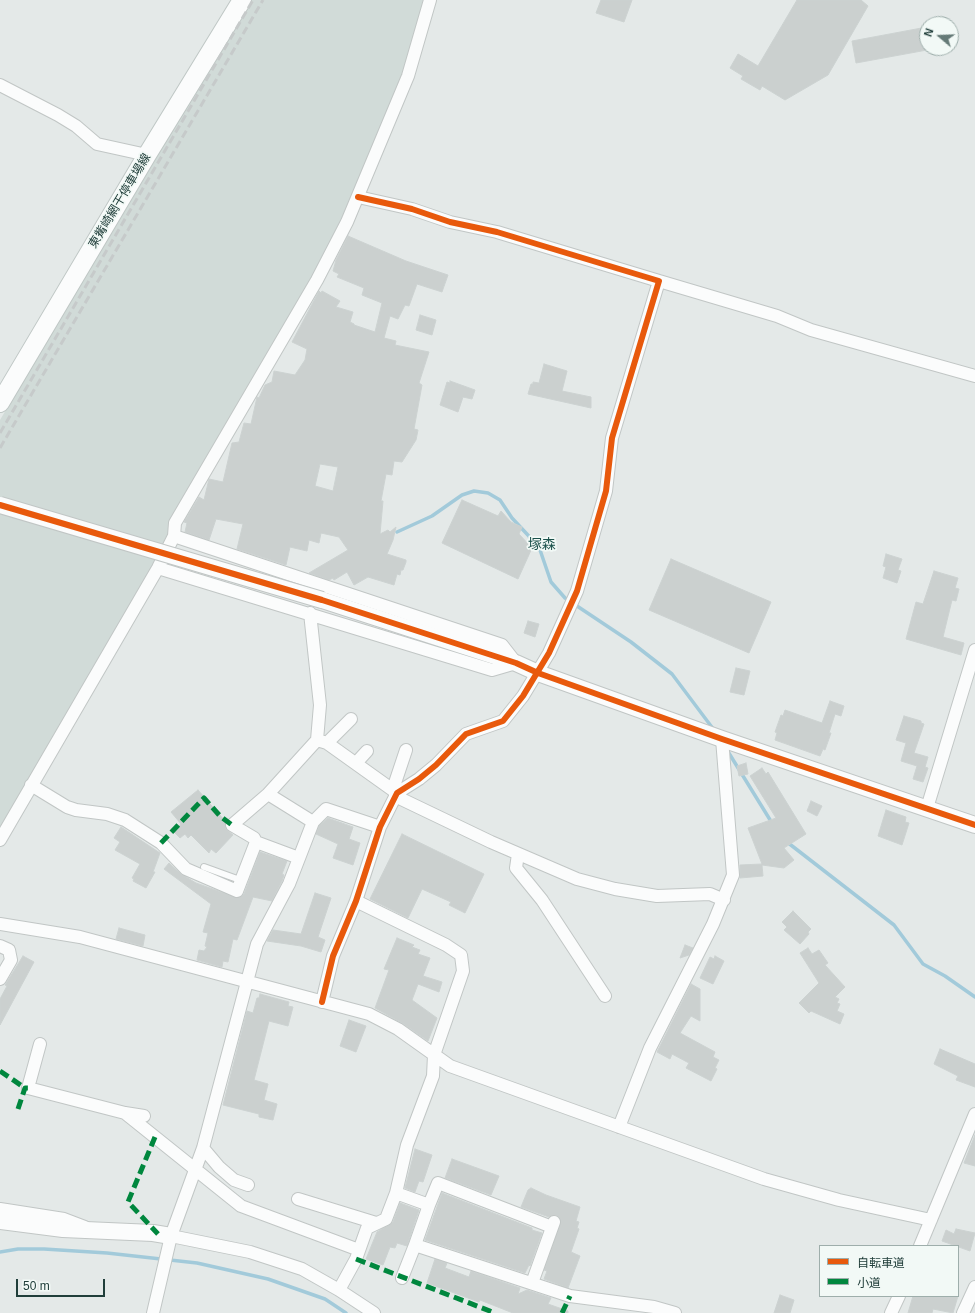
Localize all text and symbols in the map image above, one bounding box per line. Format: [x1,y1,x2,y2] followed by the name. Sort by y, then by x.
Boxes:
[919,16,959,56] north arrow
[922,27,936,38] text: N
[86,151,154,251] street label: 東觜崎網干停車場線
[528,537,556,553] district label: 塚森
[819,1245,959,1297] legend
[857,1256,905,1270] text: 自転車道
[18,1271,107,1297] scale bar
[857,1276,881,1290] text: 小道
[23,1279,50,1293] text: 50 m

